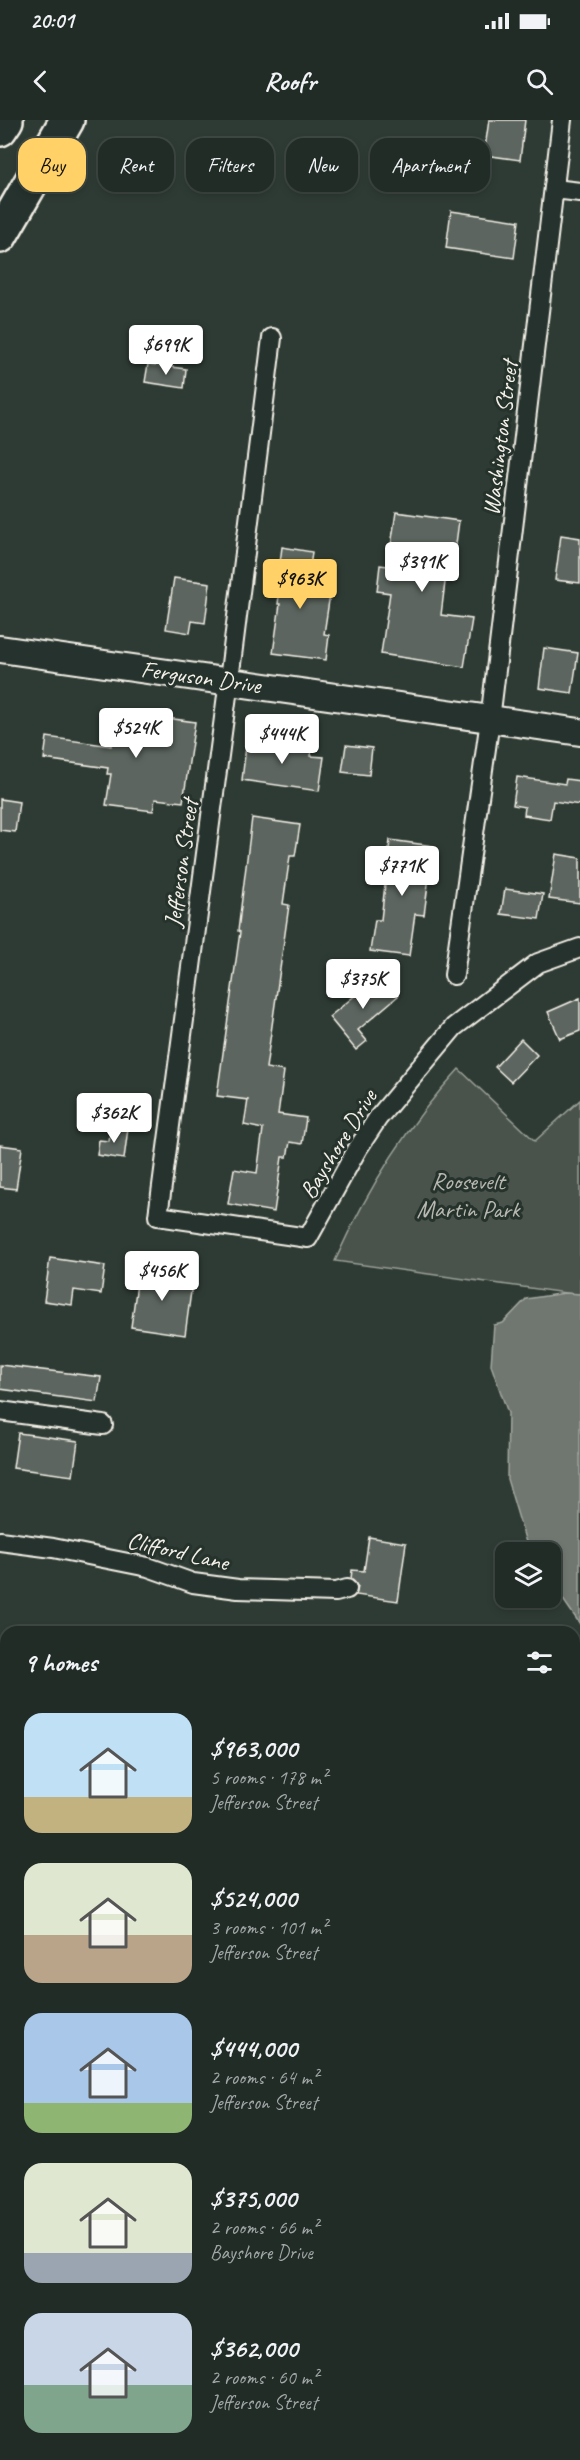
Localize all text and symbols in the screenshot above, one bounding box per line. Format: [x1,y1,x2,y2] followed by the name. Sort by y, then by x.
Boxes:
[30,7,74,35] text: 20:01
[264,64,316,98] text: Roofr
[24,65,57,98] icon: back
[523,65,556,98] icon: search
[18,138,86,192] chip: Buy
[98,138,174,192] chip: Rent
[186,138,274,192] chip: Filters
[286,138,358,192] chip: New
[370,138,490,192] chip: Apartment
[124,325,208,376] pin: $699K
[143,332,189,357] text: $699K
[476,356,525,517] street label: Washington Street
[380,542,464,593] pin: $391K
[399,549,445,574] text: $391K
[258,559,342,610] pin: $963K
[277,566,323,591] text: $963K
[139,654,265,701] street label: Ferguson Drive
[94,708,178,759] pin: $524K
[240,714,324,765] pin: $444K
[113,715,159,740] text: $524K
[259,721,305,746] text: $444K
[157,794,205,930] street label: Jefferson Street
[360,846,444,897] pin: $771K
[379,853,425,878] text: $771K
[321,959,405,1010] pin: $375K
[340,966,386,991] text: $375K
[293,1082,385,1204] street label: Bayshore Drive
[72,1093,156,1144] pin: $362K
[91,1100,137,1125] text: $362K
[417,1166,522,1224] park label: Roosevelt Martin Park
[120,1251,204,1302] pin: $456K
[139,1258,185,1283] text: $456K
[124,1525,234,1578] street label: Clifford Lane
[495,1542,561,1608] map controls
[495,1542,561,1608] button: layers
[24,1646,97,1679] text: 9 homes
[523,1646,556,1679] icon: filters
[210,1732,297,1765] text: $963,000
[72,1737,144,1809] icon: home
[210,1765,327,1790] text: 5 rooms · 178 m²
[210,1790,317,1815] text: Jefferson Street
[210,1882,297,1915] text: $524,000
[72,1887,144,1959] icon: home
[210,1915,327,1940] text: 3 rooms · 101 m²
[210,1940,317,1965] text: Jefferson Street
[210,2032,297,2065] text: $444,000
[72,2037,144,2109] icon: home
[210,2065,318,2090] text: 2 rooms · 64 m²
[210,2090,317,2115] text: Jefferson Street
[210,2182,297,2215] text: $375,000
[72,2187,144,2259] icon: home
[210,2215,318,2240] text: 2 rooms · 66 m²
[210,2240,313,2265] text: Bayshore Drive
[210,2332,298,2365] text: $362,000
[72,2337,144,2409] icon: home
[210,2365,318,2390] text: 2 rooms · 60 m²
[210,2390,317,2415] text: Jefferson Street

